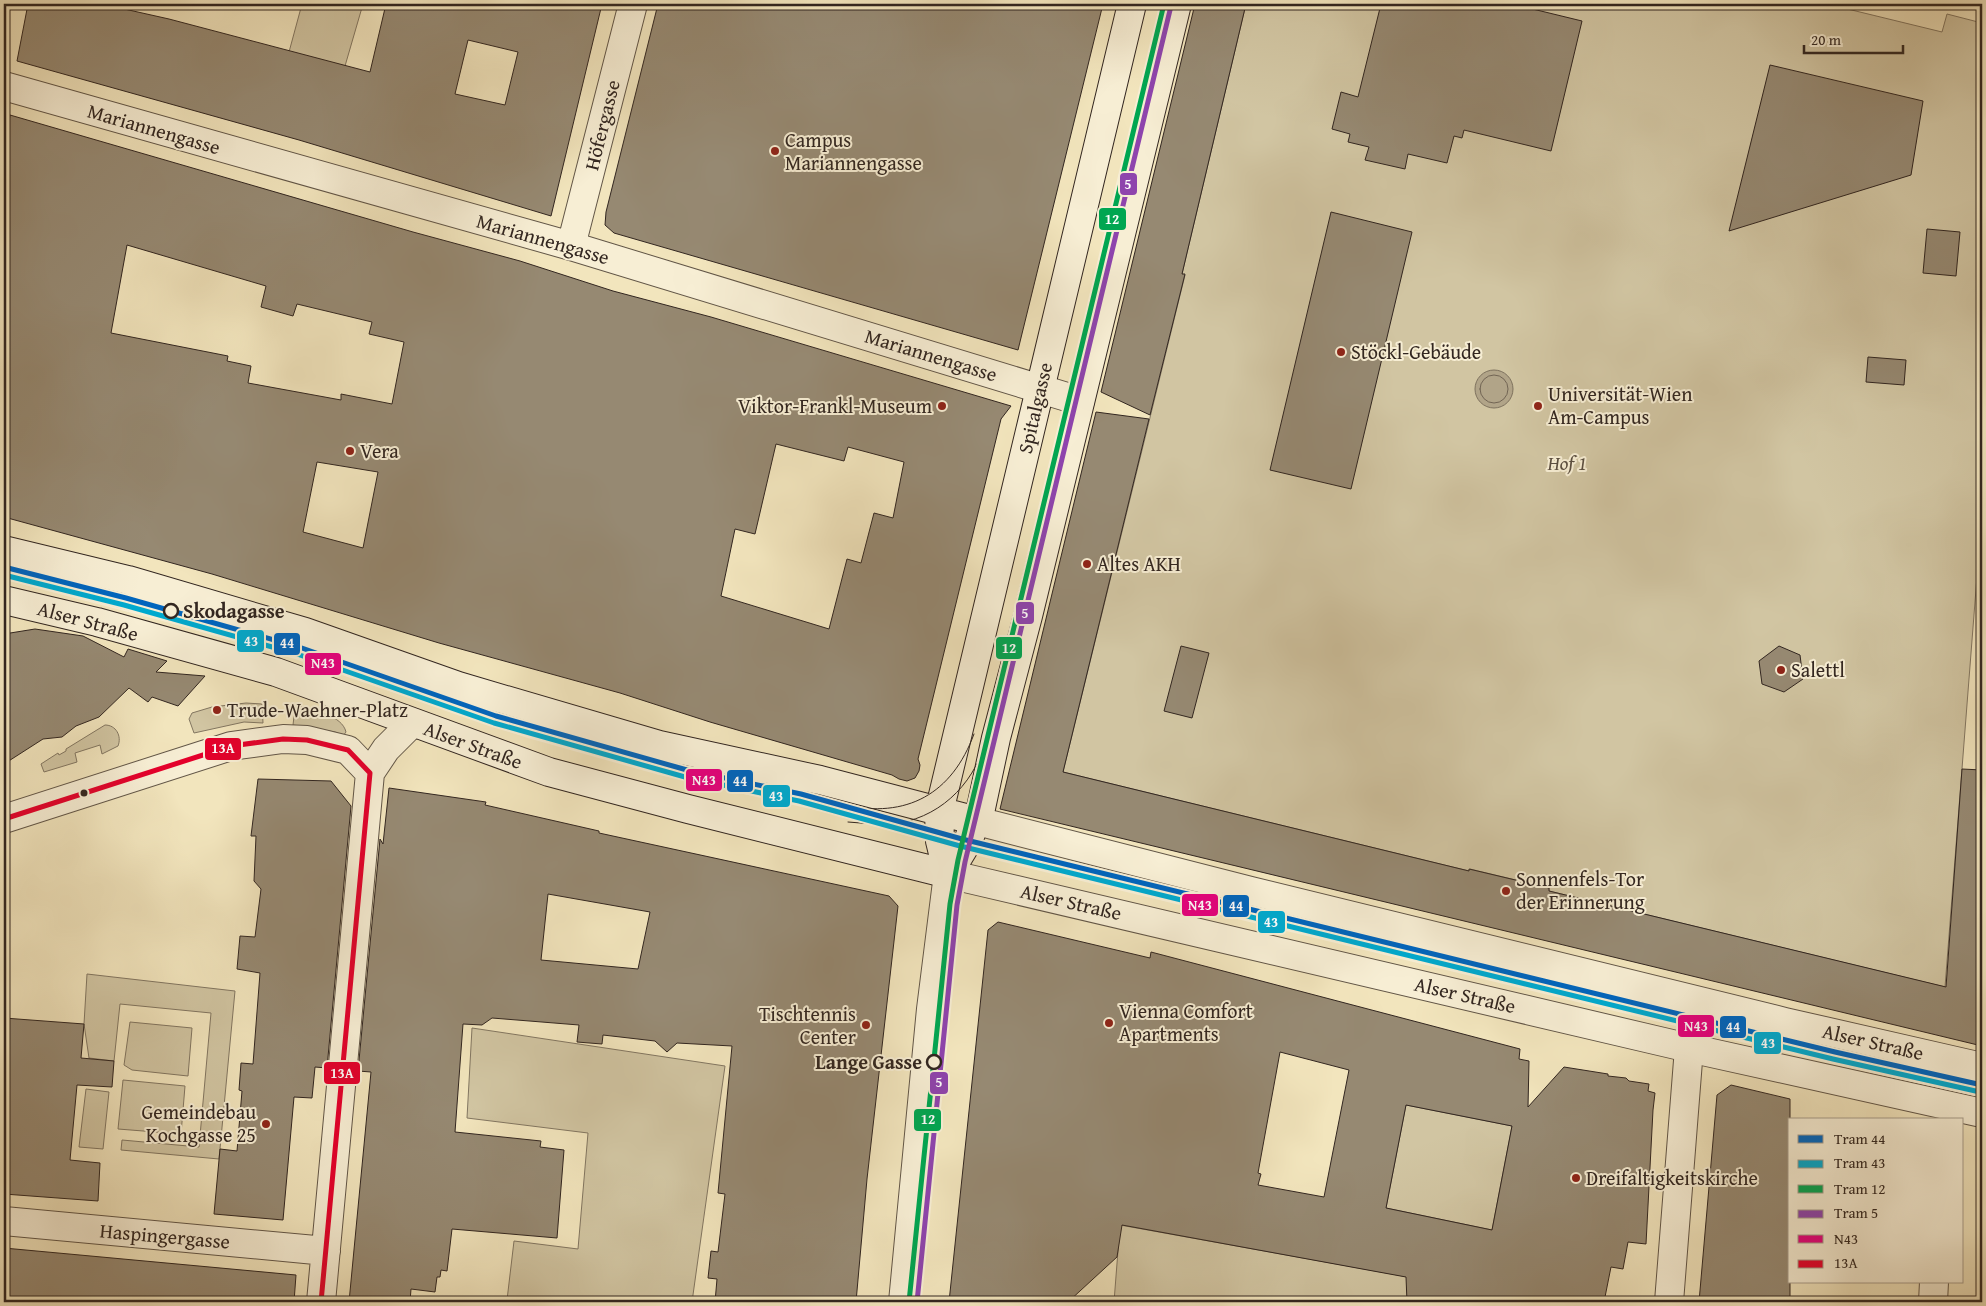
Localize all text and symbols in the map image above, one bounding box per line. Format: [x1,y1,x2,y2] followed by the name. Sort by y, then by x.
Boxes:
[1804,22,1902,54] scale bar
[1811,29,1842,50] text: 20 m
[576,77,627,173] street label: Höfergasse
[84,96,224,161] street label: Mariannengasse
[785,125,922,177] place label: Campus Mariannengasse
[769,145,781,157] marker: Campus Mariannengasse
[1119,172,1138,196] line badge: 5
[1124,174,1132,194] text: 5
[473,206,613,271] street label: Mariannengasse
[1098,207,1127,231] line badge: 12
[1105,209,1119,229] text: 12
[861,321,1001,388] street label: Mariannengasse
[1351,337,1481,366] place label: Stöckl-Gebäude
[1335,346,1347,358] marker: Stöckl-Gebäude
[1010,359,1059,456] street label: Spitalgasse
[1548,379,1692,431] place label: Universität-Wien Am-Campus
[738,391,933,420] place label: Viktor-Frankl-Museum
[936,400,948,412] marker: Viktor-Frankl-Museum
[1532,400,1544,412] marker: Universität-Wien Am-Campus
[360,436,399,465] place label: Vera
[344,445,356,457] marker: Vera
[1546,448,1587,477] park label: Hof 1
[1097,549,1181,578] place label: Altes AKH
[1081,558,1093,570] marker: Altes AKH
[35,593,142,648] street label: Alser Straße
[183,596,285,625] place label: Skodagasse
[1015,601,1035,625] line badge: 5
[163,603,179,619] marker: Skodagasse
[1021,603,1029,623] text: 5
[236,629,265,653] line badge: 43
[244,631,258,651] text: 43
[273,632,301,656] line badge: 44
[280,633,294,653] text: 44
[995,636,1023,660] line badge: 12
[1002,638,1016,658] text: 12
[304,652,342,676] line badge: N43
[311,653,335,673] text: N43
[1791,655,1845,684] place label: Salettl
[1775,664,1787,676] marker: Salettl
[227,695,408,724] place label: Trude-Waehner-Platz
[211,704,223,716] marker: Trude-Waehner-Platz
[420,713,527,776] street label: Alser Straße
[204,737,242,761] line badge: 13A
[211,738,235,758] text: 13A
[685,768,723,792] line badge: N43
[726,769,754,793] line badge: 44
[692,770,716,790] text: N43
[733,771,747,791] text: 44
[762,784,791,808] line badge: 43
[769,786,783,806] text: 43
[79,788,89,798] unlabelled marker
[1516,864,1645,916] place label: Sonnenfels-Tor der Erinnerung
[1018,876,1125,927] street label: Alser Straße
[1500,885,1512,897] marker: Sonnenfels-Tor der Erinnerung
[1181,893,1219,917] line badge: N43
[1222,894,1250,918] line badge: 44
[1188,895,1212,915] text: N43
[1229,896,1243,916] text: 44
[1257,910,1286,934] line badge: 43
[1264,912,1278,932] text: 43
[1412,969,1519,1020] street label: Alser Straße
[1119,996,1253,1048] place label: Vienna Comfort Apartments
[759,999,856,1051] place label: Tischtennis Center
[1677,1014,1715,1038] line badge: N43
[1719,1015,1747,1039] line badge: 44
[1684,1016,1708,1036] text: N43
[1820,1016,1927,1067] street label: Alser Straße
[1103,1017,1115,1029] marker: Vienna Comfort Apartments
[1726,1017,1740,1037] text: 44
[860,1019,872,1031] marker: Tischtennis Center
[1753,1031,1782,1055] line badge: 43
[1761,1033,1775,1053] text: 43
[815,1047,922,1076] place label: Lange Gasse
[926,1054,942,1070] marker: Lange Gasse
[323,1061,361,1085] line badge: 13A
[330,1063,354,1083] text: 13A
[929,1071,949,1095] line badge: 5
[935,1072,943,1092] text: 5
[142,1097,256,1149] place label: Gemeindebau Kochgasse 25
[913,1108,942,1132] line badge: 12
[921,1109,935,1129] text: 12
[260,1118,272,1130] marker: Gemeindebau Kochgasse 25
[1788,1118,1964,1284] legend
[1834,1128,1886,1149] text: Tram 44
[1834,1152,1886,1173] text: Tram 43
[1586,1163,1758,1192] place label: Dreifaltigkeitskirche
[1570,1172,1582,1184] marker: Dreifaltigkeitskirche
[1834,1178,1886,1199] text: Tram 12
[1834,1202,1878,1223] text: Tram 5
[99,1215,231,1256] street label: Haspingergasse
[1834,1228,1858,1249] text: N43
[1834,1252,1858,1273] text: 13A

